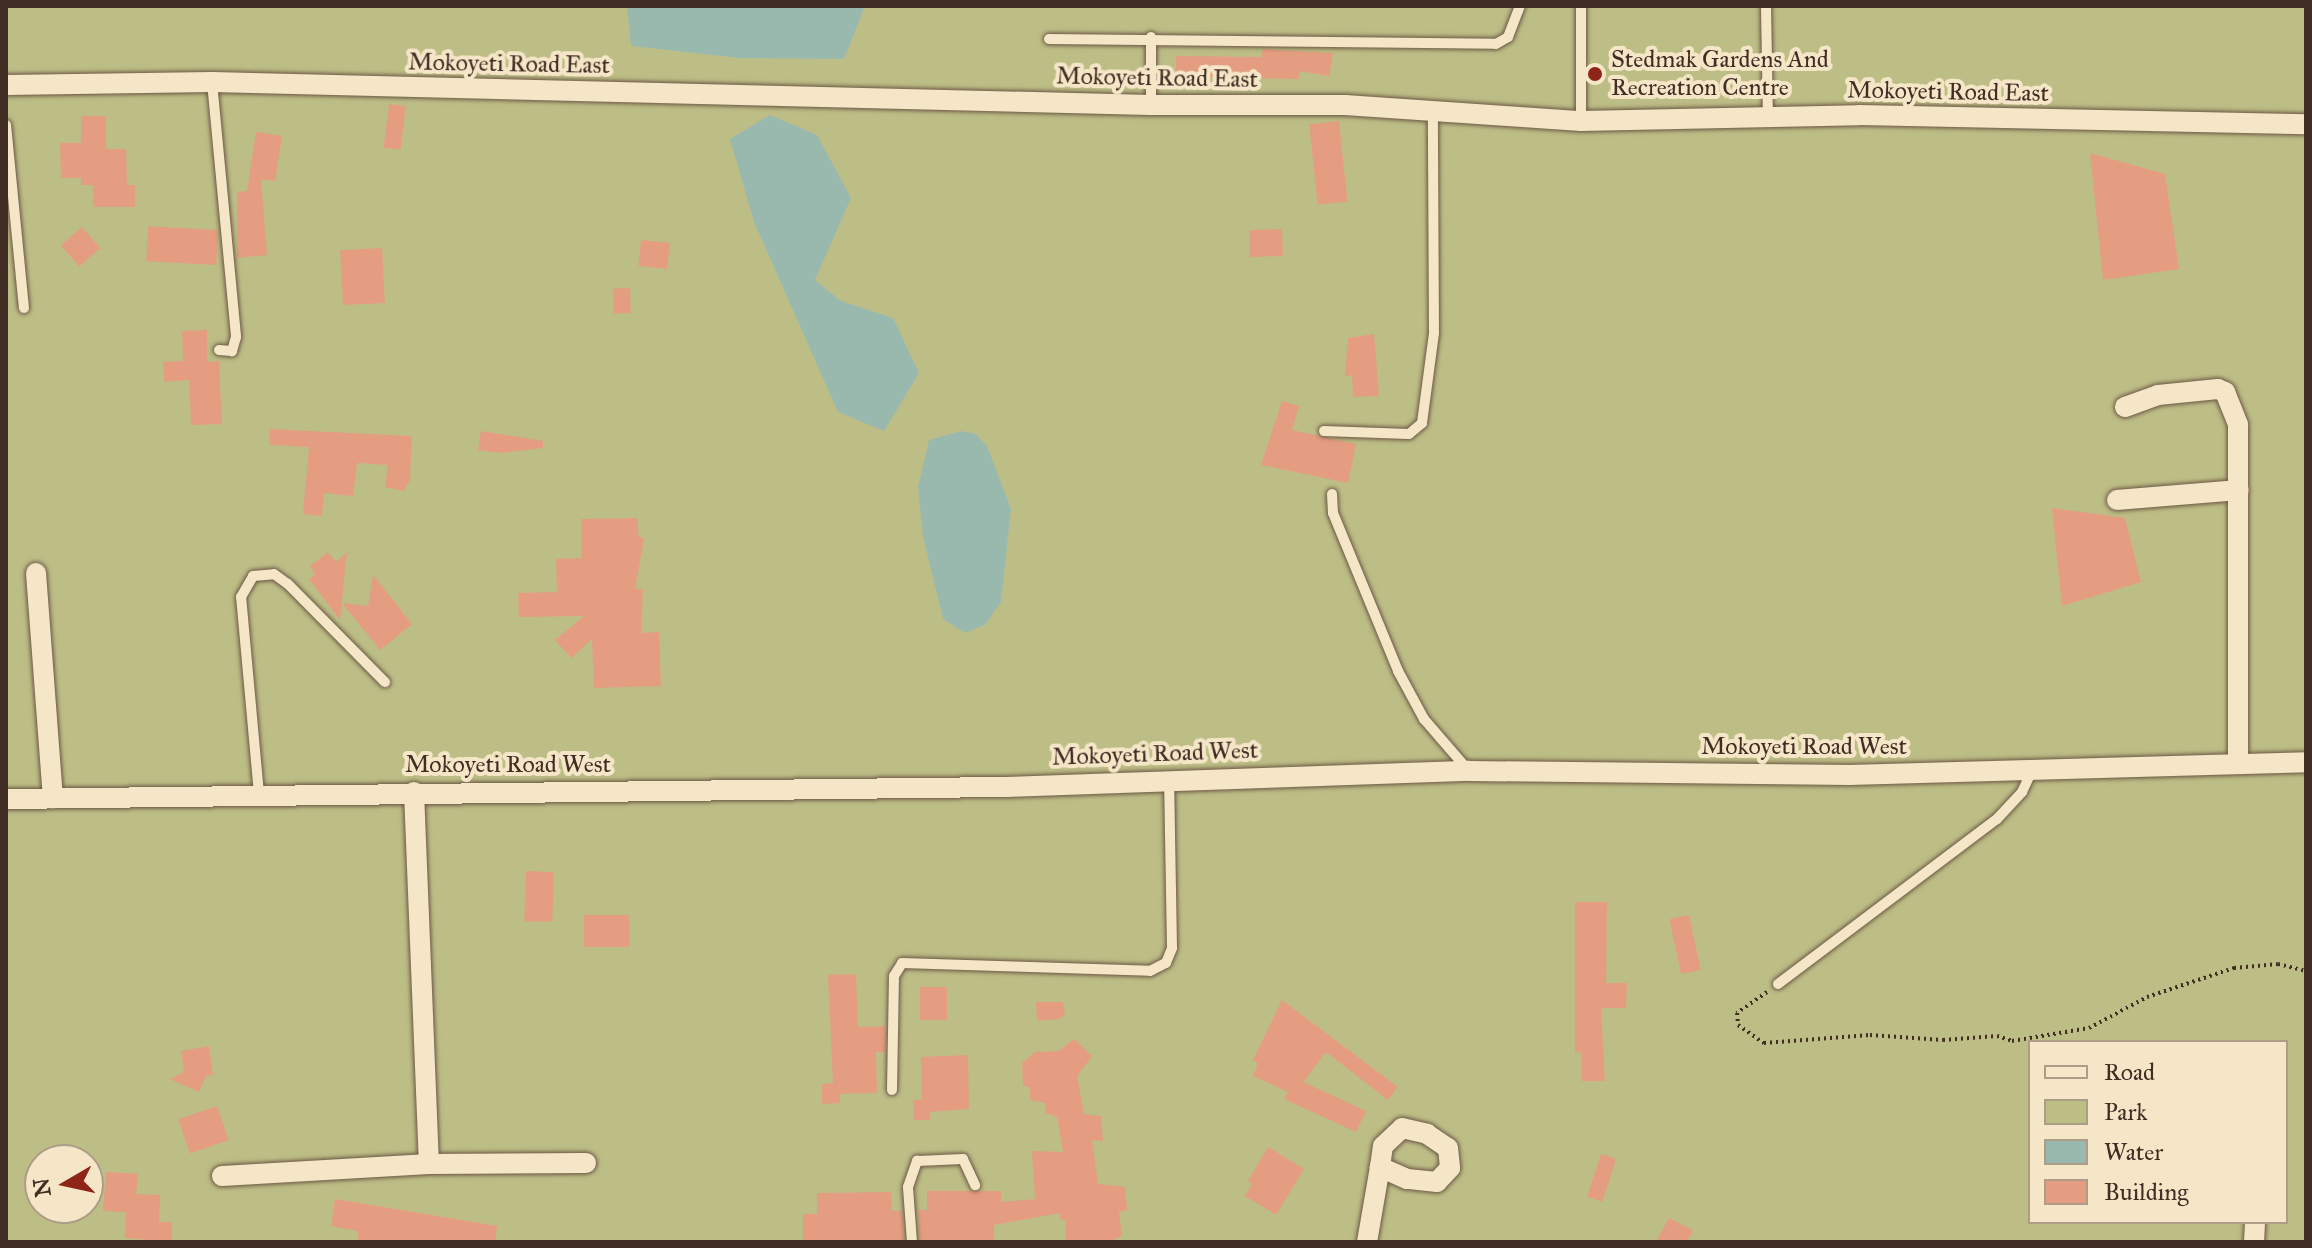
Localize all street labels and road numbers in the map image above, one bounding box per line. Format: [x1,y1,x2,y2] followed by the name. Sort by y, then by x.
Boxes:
[408,48,610,80] street label: Mokoyeti Road East
[1056,62,1258,94] street label: Mokoyeti Road East
[1847,76,2049,108] street label: Mokoyeti Road East
[1701,733,1907,761] street label: Mokoyeti Road West
[1051,736,1259,772] street label: Mokoyeti Road West
[405,751,611,779] street label: Mokoyeti Road West

